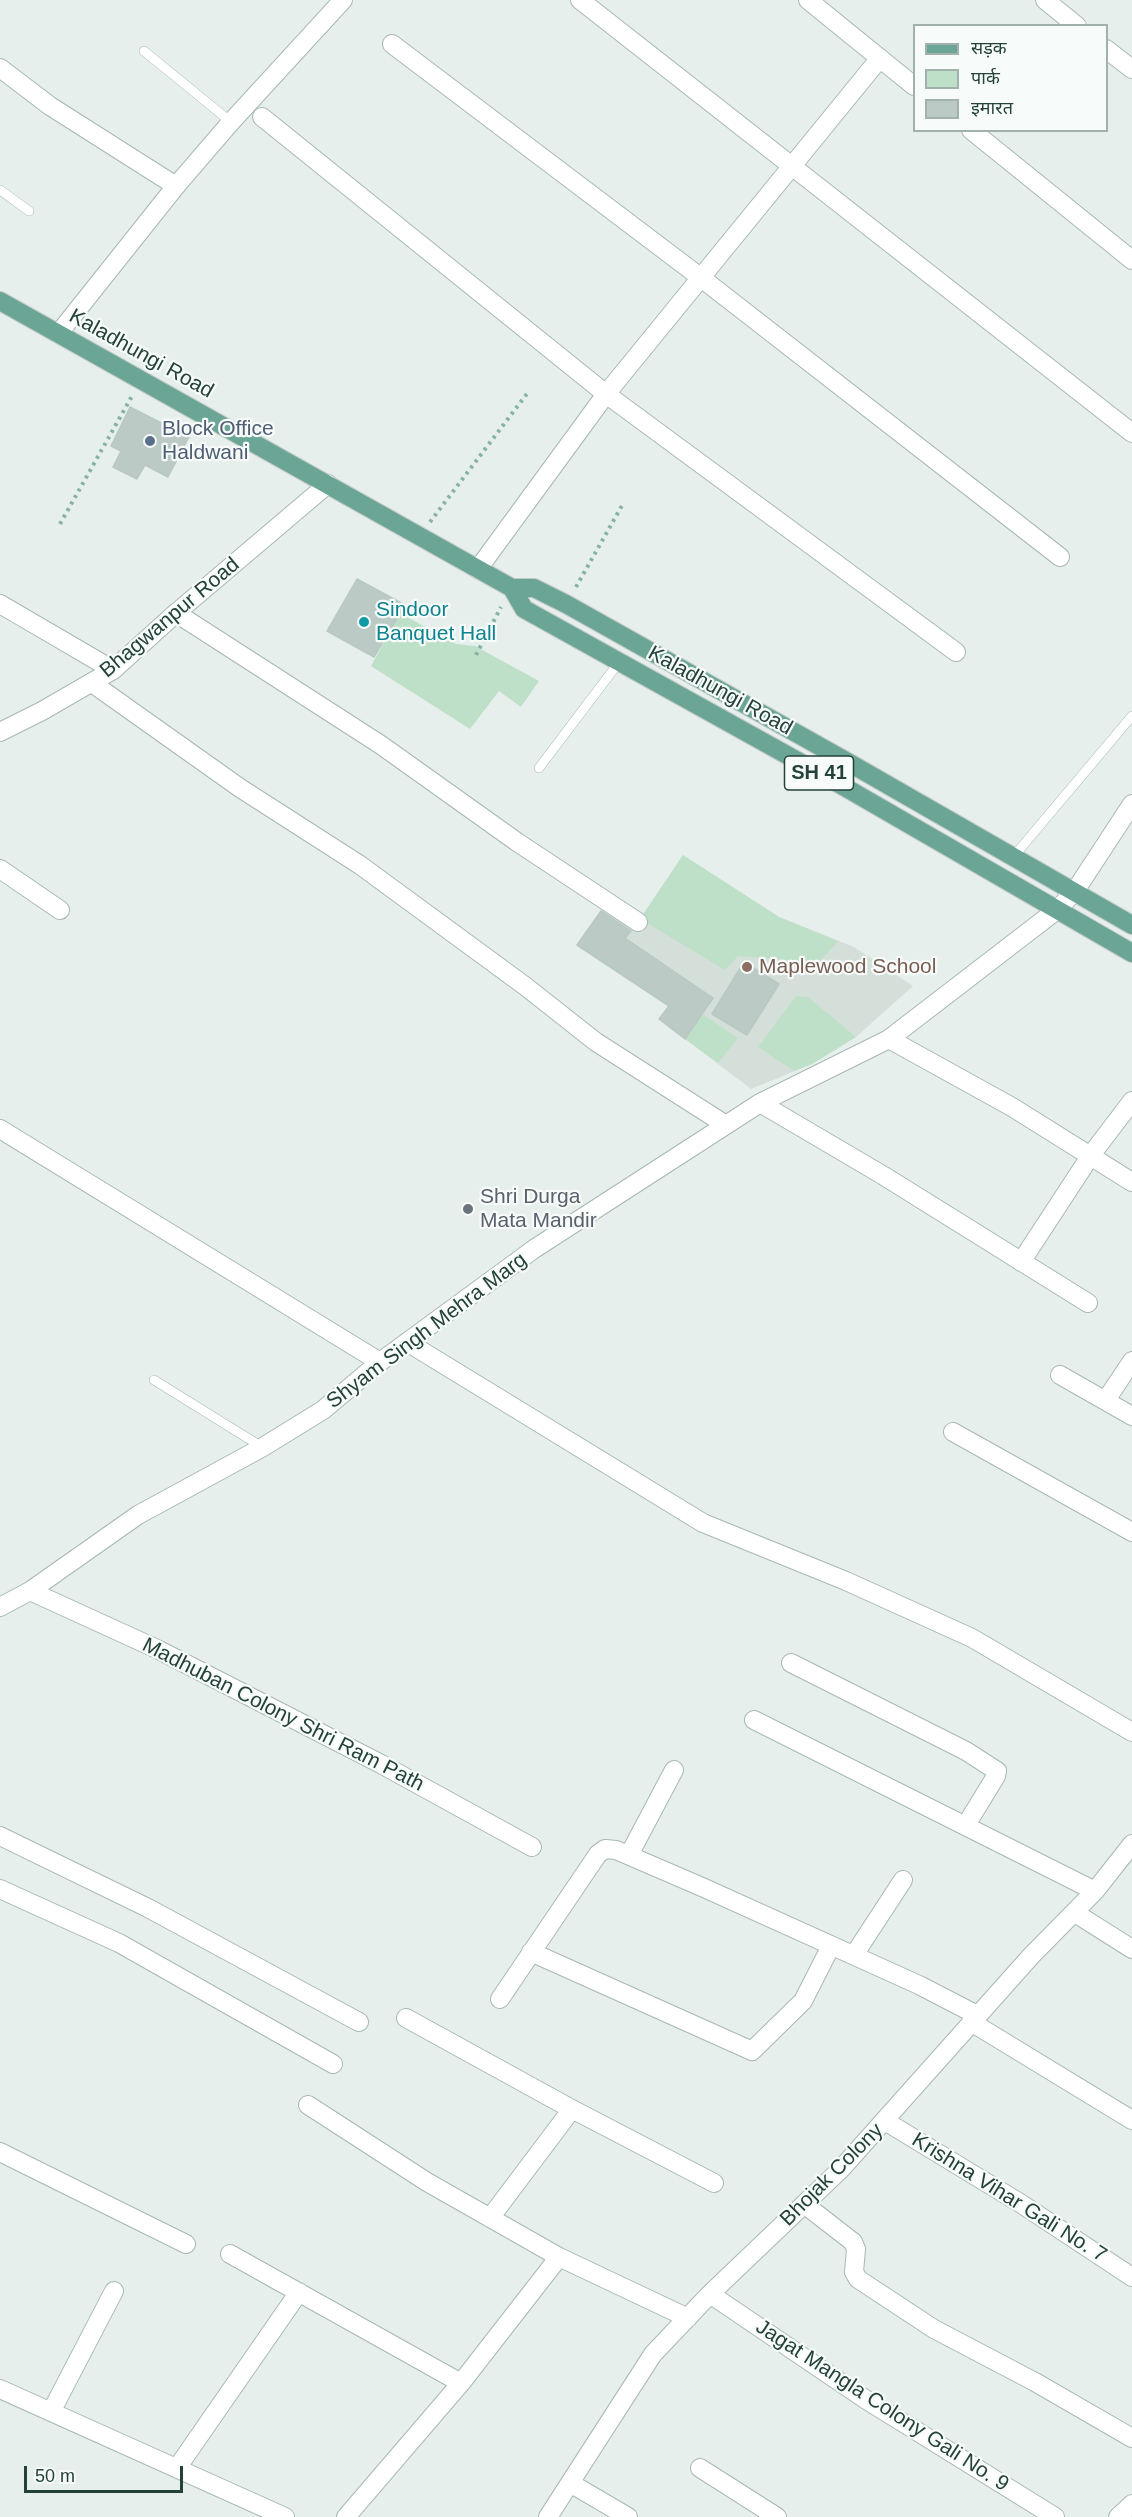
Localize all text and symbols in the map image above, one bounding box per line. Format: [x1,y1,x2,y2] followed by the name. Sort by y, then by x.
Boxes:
[913,24,1108,132] legend
[971,38,1007,58] text: सड़क
[971,68,1000,88] text: पार्क
[971,98,1013,118] text: इमारत
[64,304,218,404] street label: Kaladhungi Road
[162,416,274,466] place label: Block Office Haldwani
[143,434,157,448] marker: Block Office Haldwani
[95,552,245,684] street label: Bhagwanpur Road
[376,597,496,647] place label: Sindoor Banquet Hall
[357,615,371,629] marker: Sindoor Banquet Hall
[643,641,797,741] street label: Kaladhungi Road
[784,756,854,790] road number: SH 41
[759,954,936,980] place label: Maplewood School
[740,960,754,974] marker: Maplewood School
[480,1184,597,1234] place label: Shri Durga Mata Mandir
[461,1202,475,1216] marker: Shri Durga Mata Mandir
[322,1248,532,1414] street label: Shyam Singh Mehra Marg
[138,1633,428,1797] street label: Madhuban Colony Shri Ram Path
[775,2118,889,2232] street label: Bhojak Colony
[907,2128,1111,2268] street label: Krishna Vihar Gali No. 7
[751,2315,1013,2497] street label: Jagat Mangla Colony Gali No. 9
[27,2454,186,2492] scale bar
[35,2466,75,2486] text: 50 m

